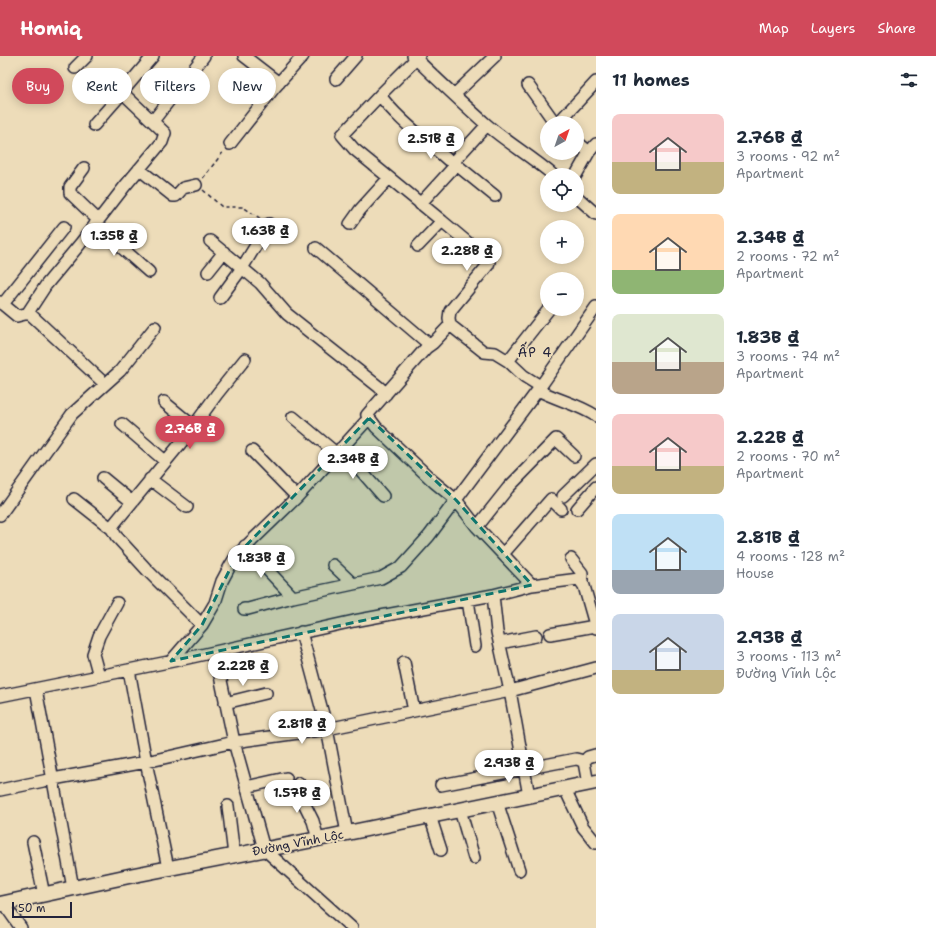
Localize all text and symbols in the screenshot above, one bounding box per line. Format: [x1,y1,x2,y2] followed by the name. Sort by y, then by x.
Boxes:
[20,16,81,41] text: Homiq
[759,19,789,37] text: Map
[811,19,855,37] text: Layers
[877,19,916,37] text: Share
[12,68,64,104] chip: Buy
[72,68,132,104] chip: Rent
[140,68,210,104] chip: Filters
[218,68,276,104] chip: New
[612,69,690,91] text: 11 homes
[898,69,920,91] icon: filters
[540,116,584,160] north arrow
[540,116,584,316] map controls
[394,126,468,160] pin: 2.51B ₫
[736,126,803,148] text: 2.76B ₫
[407,130,455,147] text: 2.51B ₫
[644,130,692,178] icon: home
[736,148,840,165] text: 3 rooms · 92 m²
[736,165,804,182] text: Apartment
[540,168,584,212] button: locate
[228,218,302,252] pin: 1.63B ₫
[540,220,584,264] button: +
[241,222,289,239] text: 1.63B ₫
[77,223,151,257] pin: 1.35B ₫
[736,226,804,248] text: 2.34B ₫
[90,227,138,244] text: 1.35B ₫
[644,230,692,278] icon: home
[430,238,504,272] pin: 2.28B ₫
[441,242,493,259] text: 2.28B ₫
[736,248,840,265] text: 2 rooms · 72 m²
[736,265,804,282] text: Apartment
[540,272,584,316] button: −
[736,326,799,348] text: 1.83B ₫
[644,330,692,378] icon: home
[518,341,552,361] district label: ẤP 4
[736,348,840,365] text: 3 rooms · 74 m²
[736,365,804,382] text: Apartment
[153,416,227,450] pin: 2.76B ₫
[164,420,216,437] text: 2.76B ₫
[736,426,804,448] text: 2.22B ₫
[644,430,692,478] icon: home
[316,446,390,480] pin: 2.34B ₫
[736,448,840,465] text: 2 rooms · 70 m²
[327,450,379,467] text: 2.34B ₫
[736,465,804,482] text: Apartment
[736,526,800,548] text: 2.81B ₫
[644,530,692,578] icon: home
[224,545,298,579] pin: 1.83B ₫
[736,548,845,565] text: 4 rooms · 128 m²
[237,549,285,566] text: 1.83B ₫
[736,565,774,582] text: House
[736,626,802,648] text: 2.93B ₫
[644,630,692,678] icon: home
[736,648,841,665] text: 3 rooms · 113 m²
[206,653,280,687] pin: 2.22B ₫
[217,657,269,674] text: 2.22B ₫
[736,665,836,682] text: Đường Vĩnh Lộc
[265,711,339,745] pin: 2.81B ₫
[278,715,326,732] text: 2.81B ₫
[472,750,546,784] pin: 2.93B ₫
[484,754,534,771] text: 2.93B ₫
[260,780,334,814] pin: 1.57B ₫
[273,784,321,801] text: 1.57B ₫
[251,826,345,860] street label: Đường Vĩnh Lộc
[12,900,72,919] scale bar
[18,901,46,916] text: 50 m

